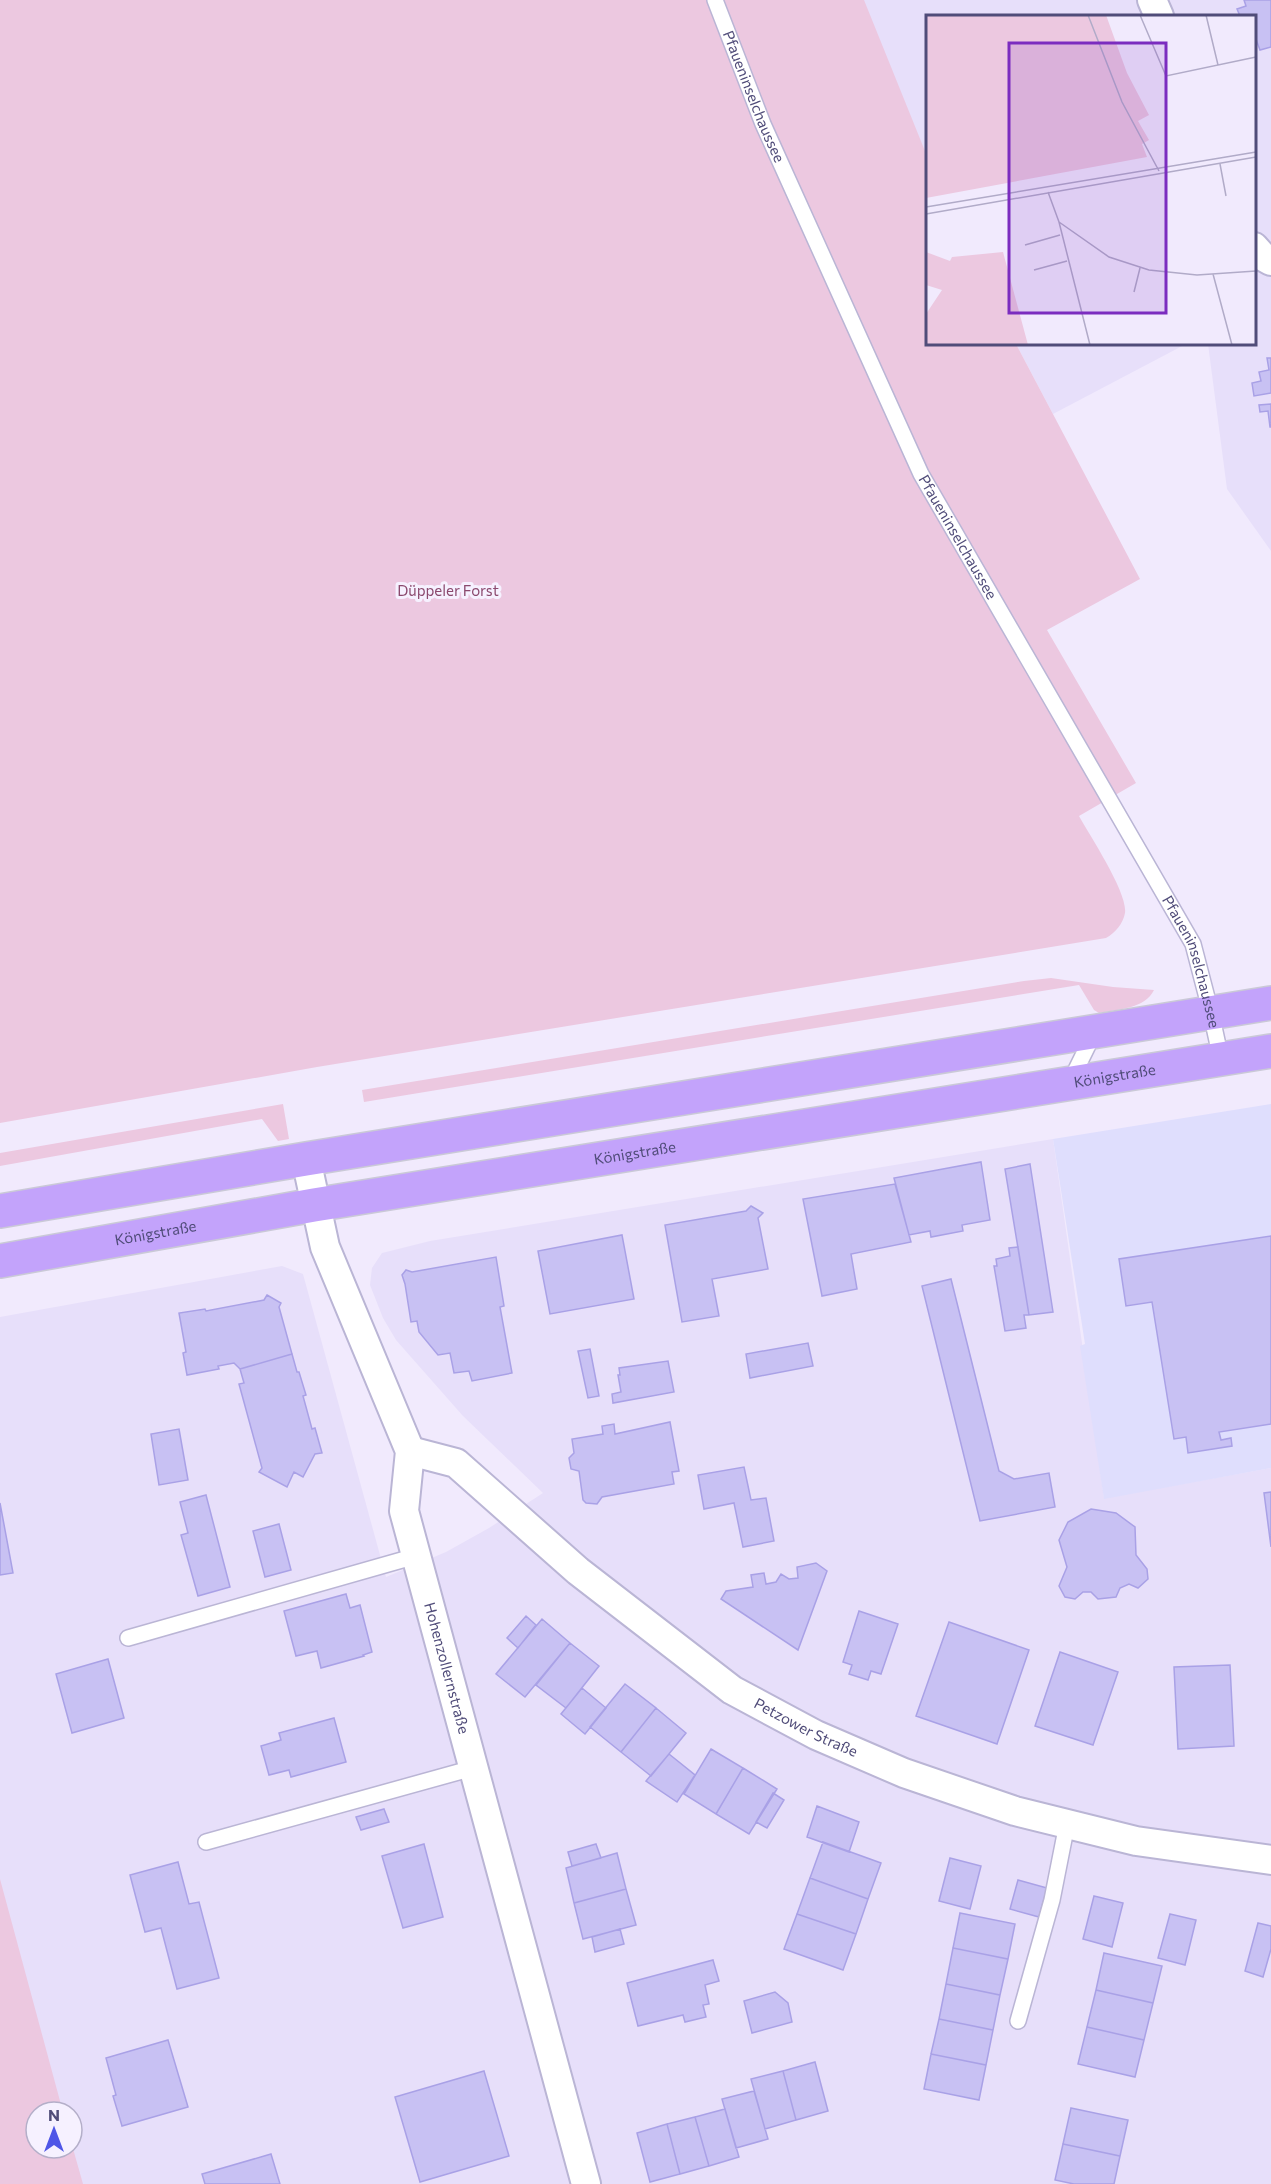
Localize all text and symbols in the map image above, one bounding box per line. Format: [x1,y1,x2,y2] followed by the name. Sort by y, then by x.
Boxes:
[926,15,1256,345] inset map
[720,28,789,165] street label: Pfaueninselchaussee
[915,471,1002,602] street label: Pfaueninselchaussee
[397,581,499,599] park label: Düppeler Forst
[1159,892,1224,1030] street label: Pfaueninselchaussee
[1072,1060,1157,1091] street label: Königstraße
[592,1137,677,1168] street label: Königstraße
[113,1216,198,1248] street label: Königstraße
[421,1600,474,1736] street label: Hohenzollernstraße
[751,1694,861,1760] street label: Petzower Straße
[24,2100,84,2160] north arrow
[48,2105,60,2124] text: N

